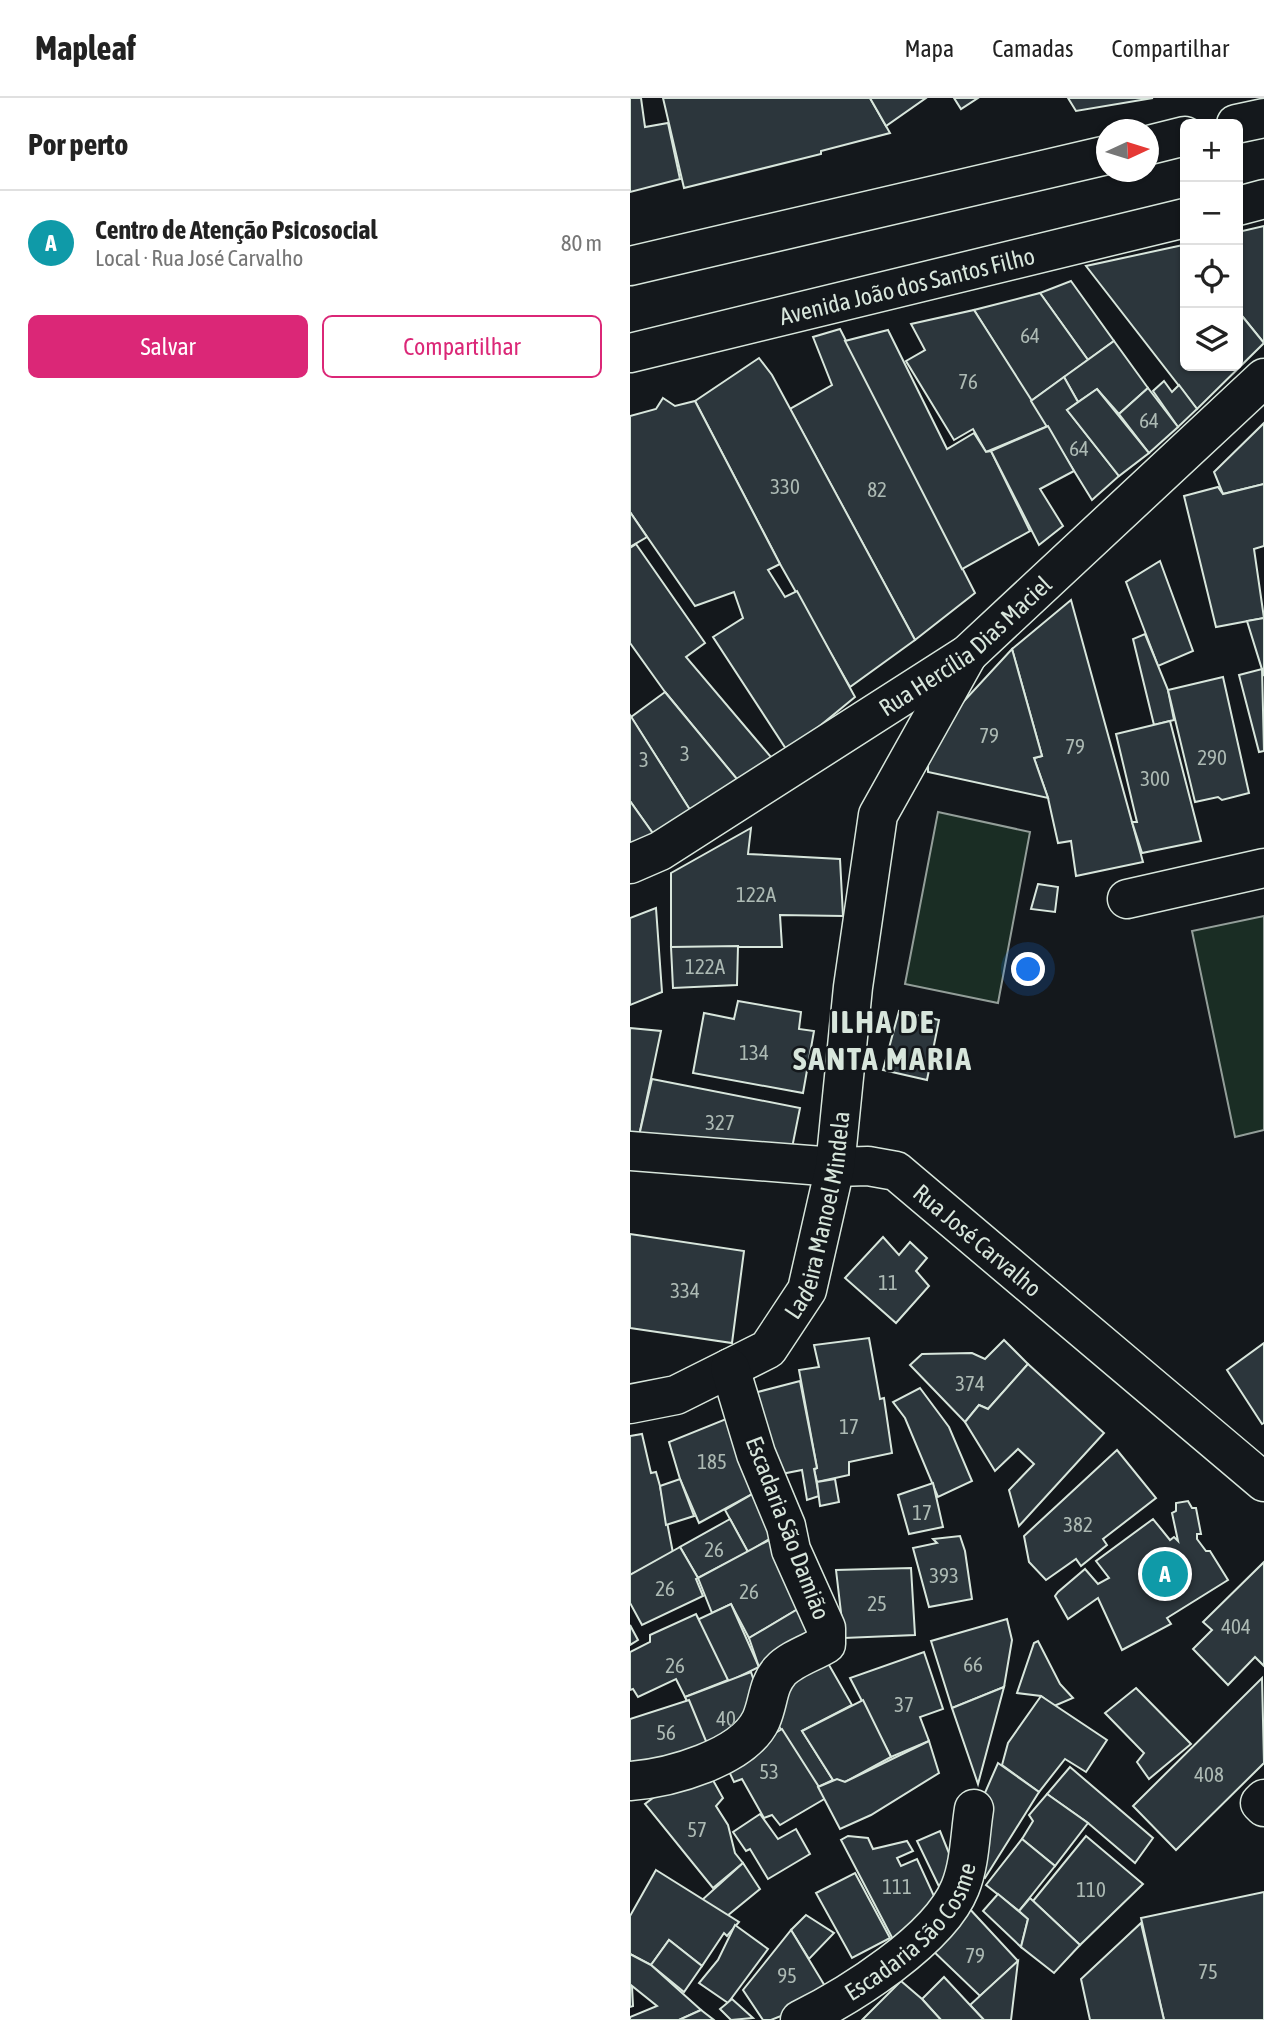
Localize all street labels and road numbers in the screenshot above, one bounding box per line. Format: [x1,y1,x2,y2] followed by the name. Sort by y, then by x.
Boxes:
[777,242,1037,330] street label: Avenida João dos Santos Filho
[874,570,1057,721] street label: Rua Hercília Dias Maciel
[779,1110,854,1323] street label: Ladeira Manoel Mindela
[908,1178,1047,1302] street label: Rua José Carvalho
[741,1433,835,1623] street label: Escadaria São Damião
[839,1860,980,2006] street label: Escadaria São Cosme

